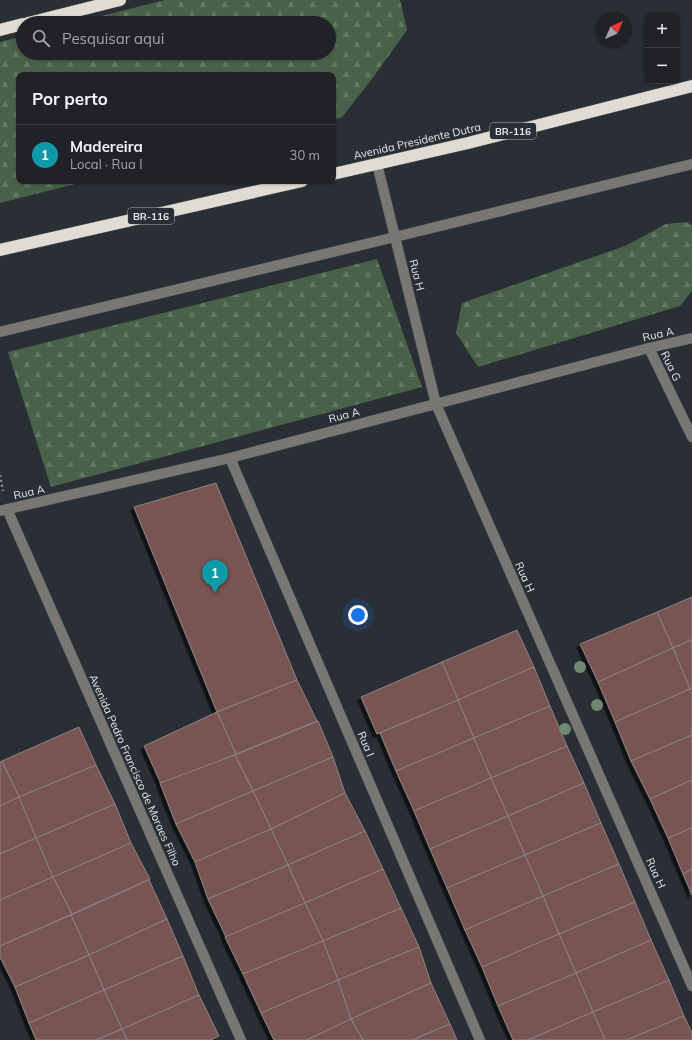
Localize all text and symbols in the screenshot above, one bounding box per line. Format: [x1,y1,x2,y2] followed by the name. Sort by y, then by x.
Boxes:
[596,12,632,48] north arrow
[644,12,680,84] map controls
[644,12,680,48] button: +
[16,16,336,60] search box
[30,27,52,49] icon: search
[62,29,164,48] text: Pesquisar aqui
[644,48,680,84] button: −
[32,88,108,109] text: Por perto
[352,120,482,162] street label: Avenida Presidente Dutra
[490,123,536,139] road number: BR-116
[70,137,143,156] text: Madereira
[41,147,49,163] text: 1
[290,147,320,163] text: 30 m
[70,156,143,172] text: Local · Rua I
[128,208,174,224] road number: BR-116
[406,258,428,292] street label: Rua H
[641,324,675,344] street label: Rua A
[658,349,684,383] street label: Rua G
[327,404,361,426] street label: Rua A
[12,482,46,502] street label: Rua A
[202,560,228,593] pin: 1
[512,560,538,594] street label: Rua H
[348,605,368,625] your location
[86,672,184,868] street label: Avenida Pedro Francisco de Moraes Filho
[354,729,378,759] street label: Rua I
[643,856,669,890] street label: Rua H

